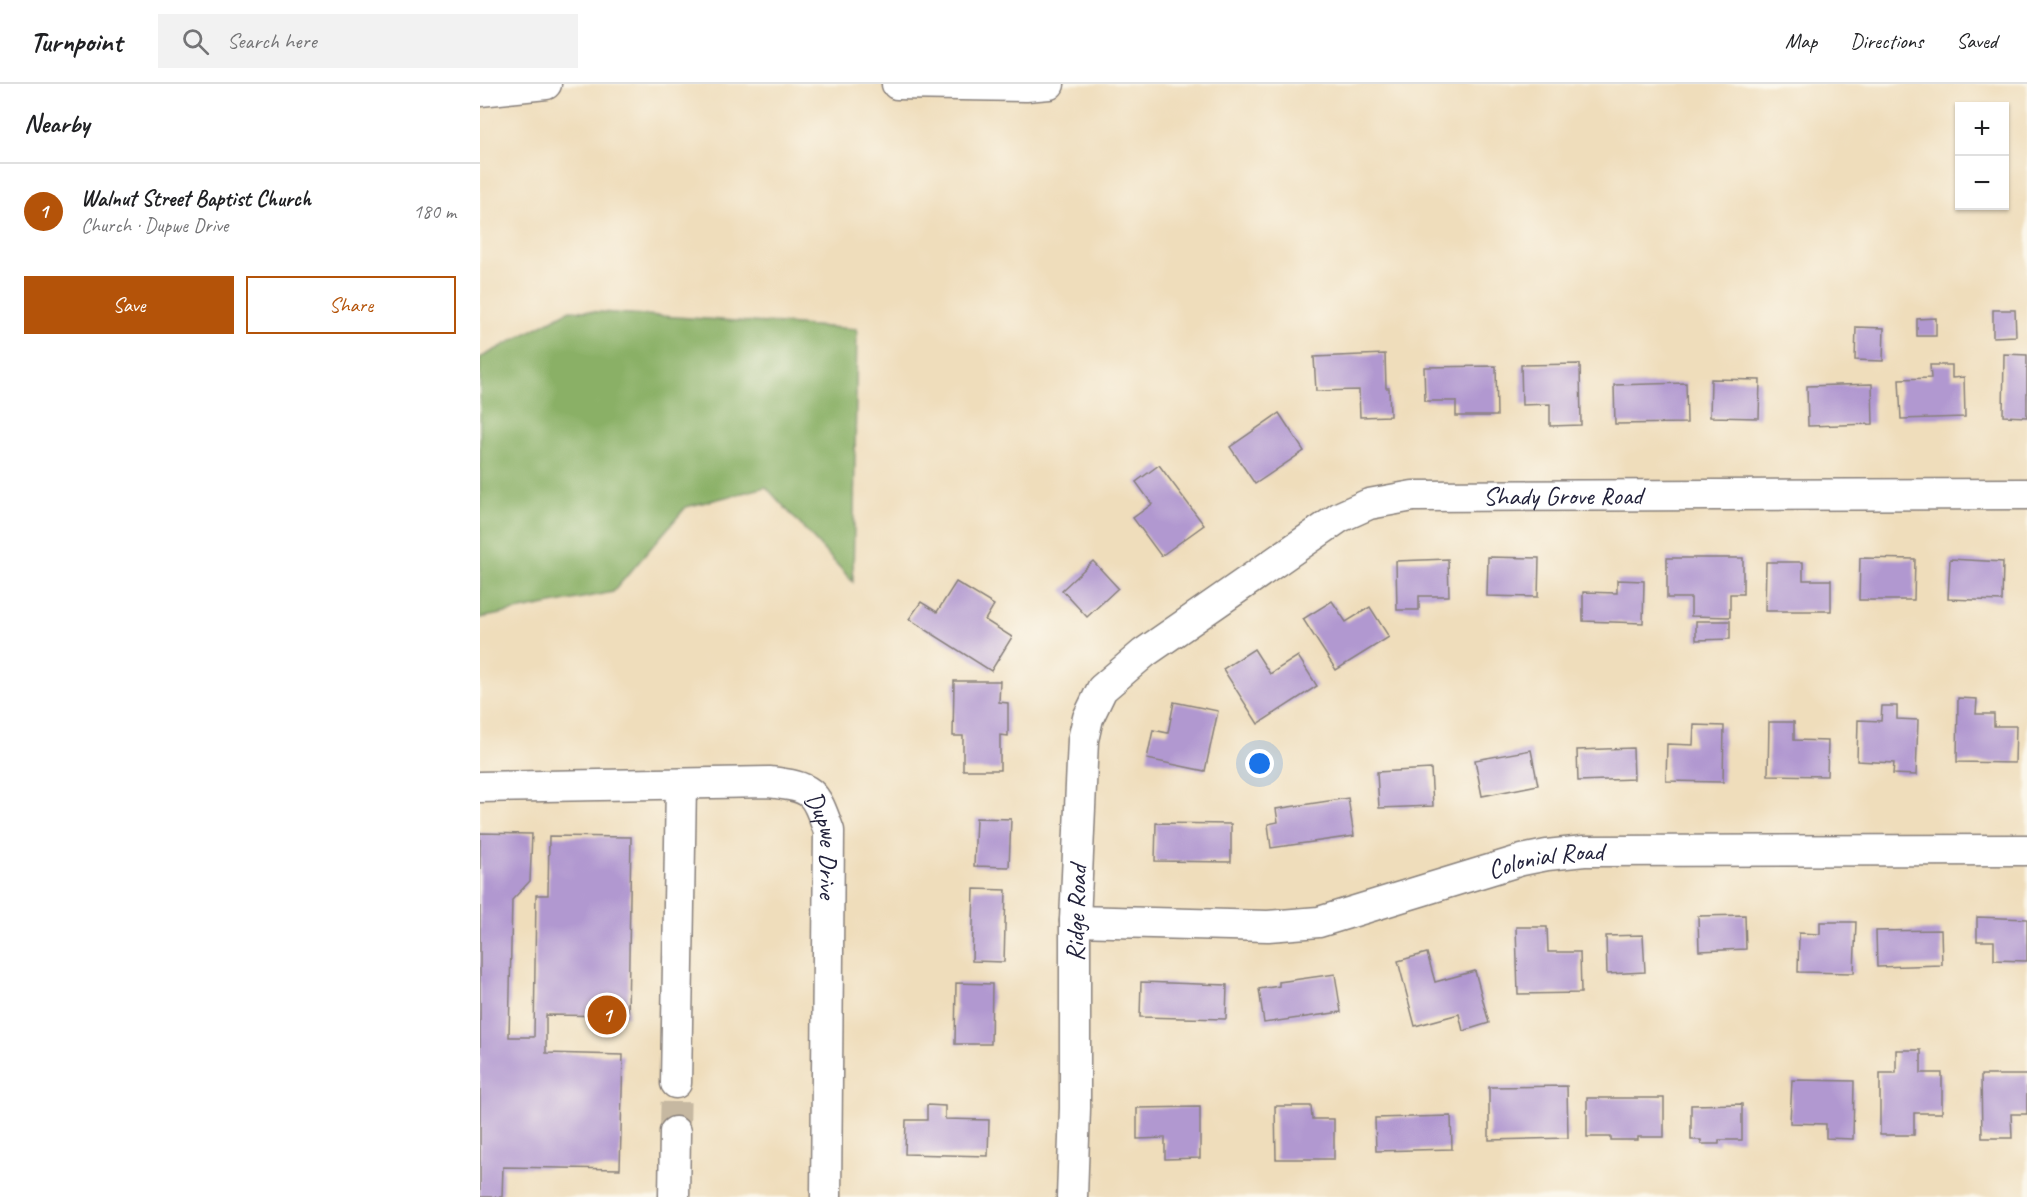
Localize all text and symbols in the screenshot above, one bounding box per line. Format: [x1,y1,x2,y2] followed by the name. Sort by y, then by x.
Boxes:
[158,14,578,68] search box
[30,24,122,59] text: Turnpoint
[179,25,212,58] icon: search
[227,27,317,55] text: Search here
[1785,28,1817,54] text: Map
[1850,28,1923,54] text: Directions
[1956,28,1997,54] text: Saved
[1955,102,2009,210] map controls
[1955,102,2009,156] button: +
[24,107,89,140] text: Nearby
[1955,156,2009,210] button: −
[81,185,311,213] text: Walnut Street Baptist Church
[39,199,48,224] text: 1
[413,199,456,224] text: 180 m
[81,213,228,238] text: Church · Dupwe Drive
[24,276,234,334] button: Save
[246,276,456,334] button: Share
[1483,479,1646,512] street label: Shady Grove Road
[1245,749,1274,778] your location
[798,785,847,901] street label: Dupwe Drive
[1483,834,1607,886] street label: Colonial Road
[1058,860,1094,961] street label: Ridge Road
[588,992,626,1038] pin: 1

